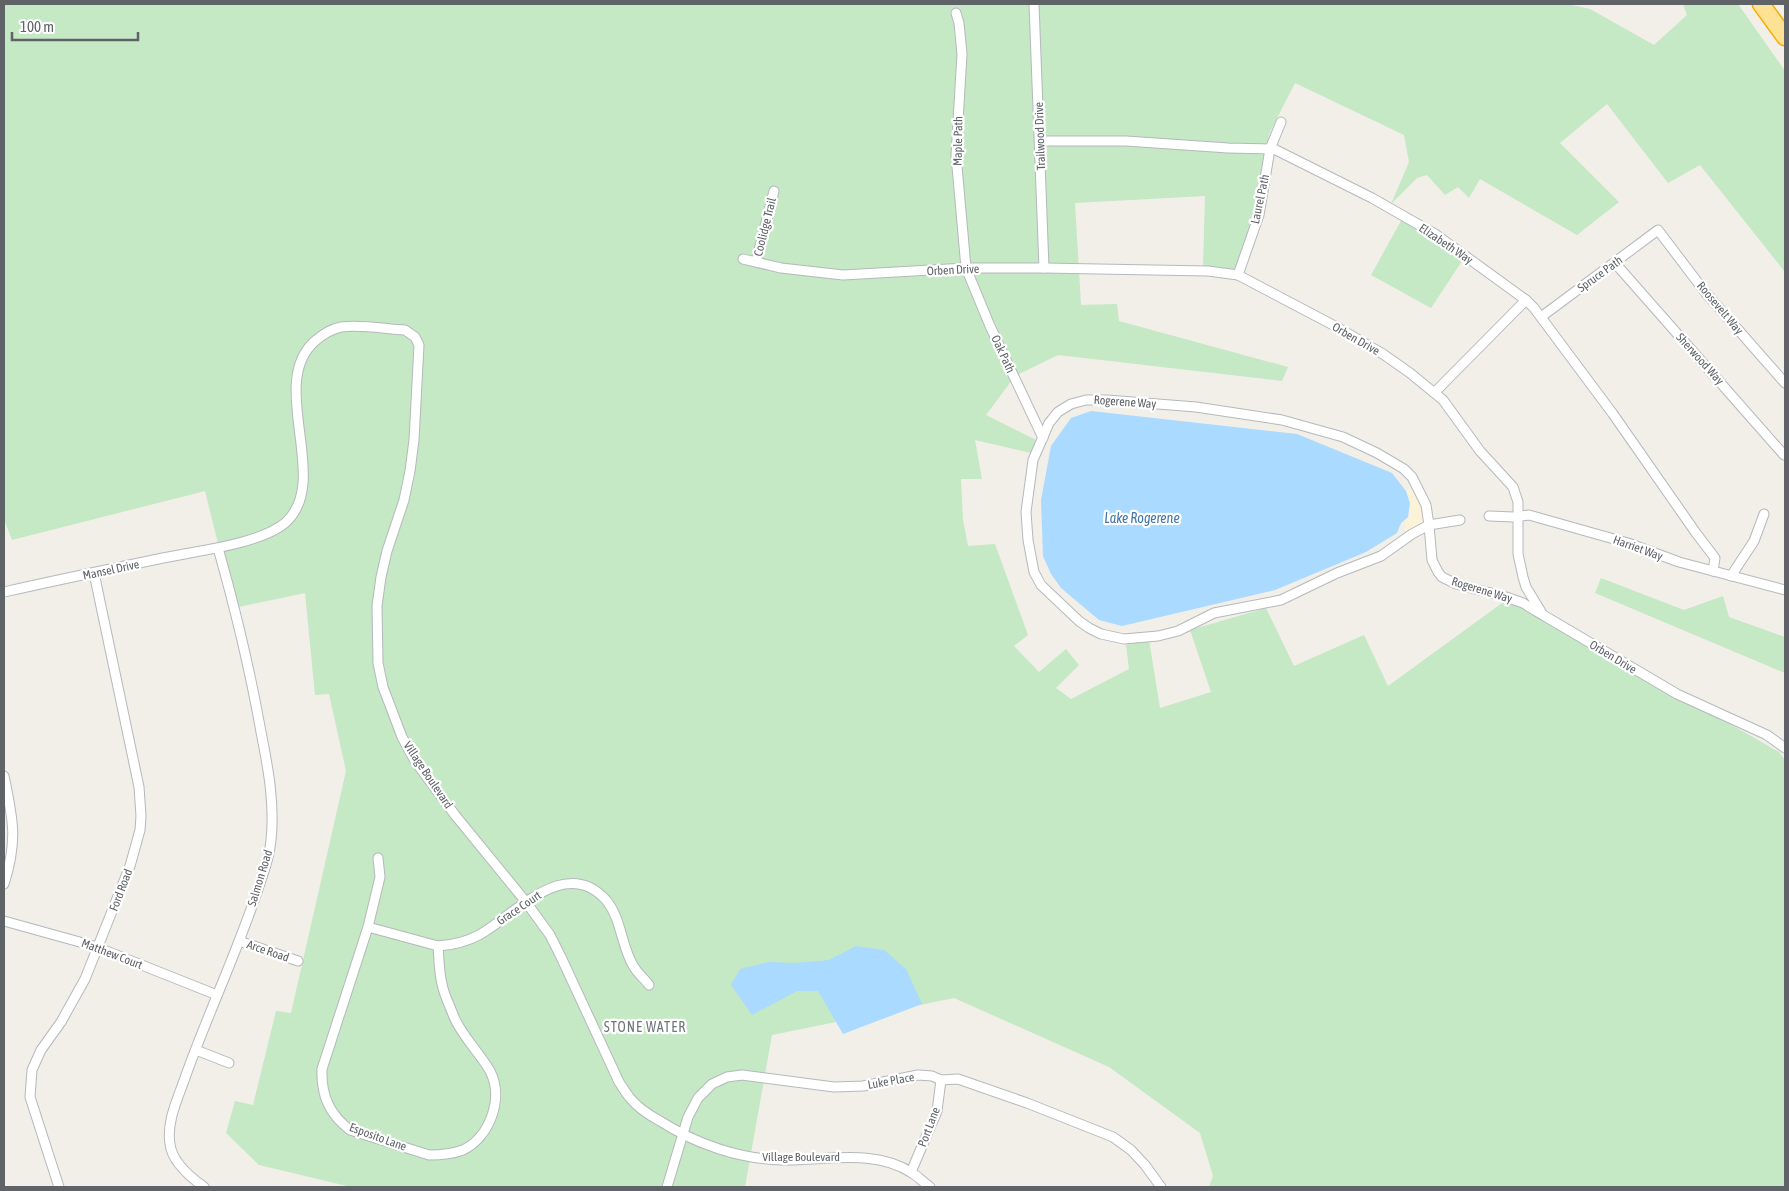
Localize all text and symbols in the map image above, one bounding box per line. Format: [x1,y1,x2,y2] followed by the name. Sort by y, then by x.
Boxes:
[12,10,139,42] scale bar
[20,18,54,35] text: 100 m
[1032,102,1048,170] street label: Trailwood Drive
[951,116,965,166] street label: Maple Path
[1248,173,1272,225] street label: Laurel Path
[751,196,779,258] street label: Coolidge Trail
[1416,221,1476,267] street label: Elizabeth Way
[1575,253,1625,295] street label: Spruce Path
[926,262,980,278] street label: Orben Drive
[1694,279,1746,337] street label: Roosevelt Way
[1330,320,1382,358] street label: Orben Drive
[1673,330,1727,388] street label: Sherwood Way
[988,333,1018,375] street label: Oak Path
[1093,393,1157,411] street label: Rogerene Way
[1104,510,1180,526] water label: Lake Rogerene
[1611,533,1665,563] street label: Harriet Way
[82,557,140,583] street label: Mansel Drive
[1450,574,1514,606] street label: Rogerene Way
[1587,637,1639,677] street label: Orben Drive
[400,739,456,811] street label: Village Boulevard
[245,848,275,908] street label: Salmon Road
[107,867,135,913] street label: Ford Road
[494,888,544,928] street label: Grace Court
[80,936,145,972] street label: Matthew Court
[245,937,291,965] street label: Arce Road
[604,1019,686,1035] district label: STONE WATER
[867,1070,915,1092] street label: Luke Place
[915,1105,943,1149] street label: Port Lane
[348,1120,408,1154] street label: Esposito Lane
[762,1150,840,1164] street label: Village Boulevard

